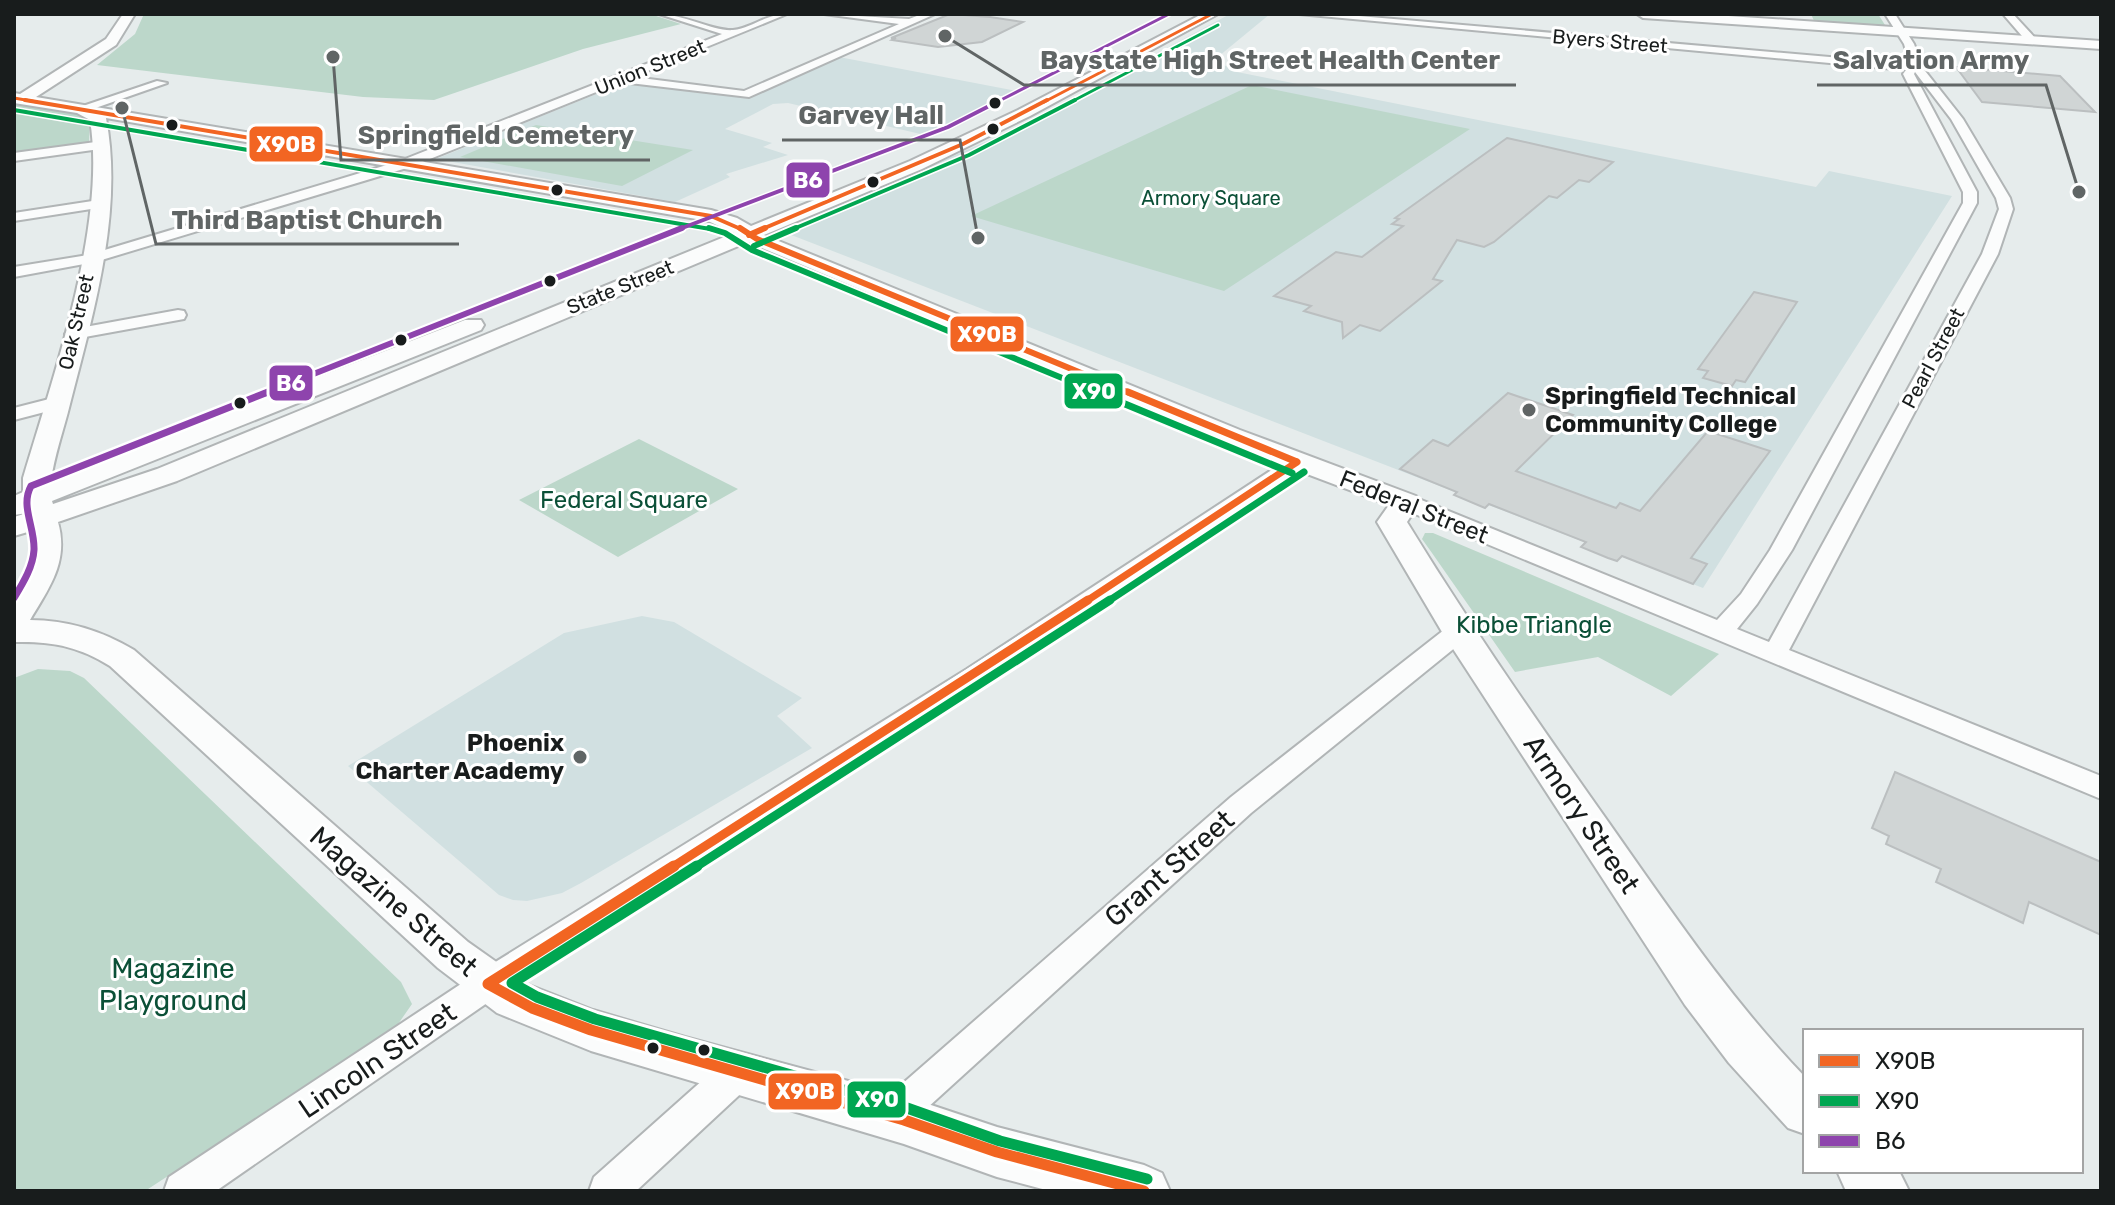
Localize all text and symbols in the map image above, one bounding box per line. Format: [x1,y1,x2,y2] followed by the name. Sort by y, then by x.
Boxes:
[1551,24,1669,58] street label: Byers Street
[591,34,709,100] street label: Union Street
[1024,35,1516,85] callout: Baystate High Street Health Center
[1817,35,2046,85] callout: Salvation Army
[1040,45,1500,76] text: Baystate High Street Health Center
[1833,45,2030,76] text: Salvation Army
[782,90,960,140] callout: Garvey Hall
[987,95,1003,111] unlabelled marker
[798,100,944,131] text: Garvey Hall
[341,110,650,160] callout: Springfield Cemetery
[164,117,180,133] unlabelled marker
[358,120,635,151] text: Springfield Cemetery
[985,121,1001,137] unlabelled marker
[248,125,324,163] line badge: X90B
[256,131,316,158] text: X90B
[785,161,831,199] line badge: B6
[793,167,823,194] text: B6
[865,174,881,190] unlabelled marker
[549,182,565,198] unlabelled marker
[1141,186,1281,210] park label: Armory Square
[156,194,459,244] callout: Third Baptist Church
[171,205,443,236] text: Third Baptist Church
[563,255,677,319] street label: State Street
[53,272,99,372] street label: Oak Street
[542,273,558,289] unlabelled marker
[1897,304,1970,412] street label: Pearl Street
[949,315,1025,353] line badge: X90B
[957,321,1017,348] text: X90B
[393,332,409,348] unlabelled marker
[268,364,314,402] line badge: B6
[276,370,306,397] text: B6
[1063,372,1124,410] line badge: X90
[1072,378,1116,405] text: X90
[1545,382,1796,438] place label: Springfield Technical Community College
[232,395,248,411] unlabelled marker
[1520,401,1538,419] marker: Springfield Technical Community College
[1335,464,1493,550] street label: Federal Street
[540,486,708,514] park label: Federal Square
[1456,611,1612,639] park label: Kibbe Triangle
[355,729,564,785] place label: Phoenix Charter Academy
[1517,729,1647,900] street label: Armory Street
[571,748,589,766] marker: Phoenix Charter Academy
[1098,803,1241,933] street label: Grant Street
[303,820,484,983] street label: Magazine Street
[99,952,247,1017] park label: Magazine Playground
[292,996,462,1125] street label: Lincoln Street
[1803,1029,2083,1173] legend
[645,1040,661,1056] unlabelled marker
[696,1042,712,1058] unlabelled marker
[1875,1047,1936,1075] text: X90B
[767,1072,843,1111] line badge: X90B
[775,1078,835,1105] text: X90B
[846,1080,907,1119] line badge: X90
[855,1086,899,1113] text: X90
[1875,1087,1920,1115] text: X90
[1875,1127,1906,1155] text: B6

